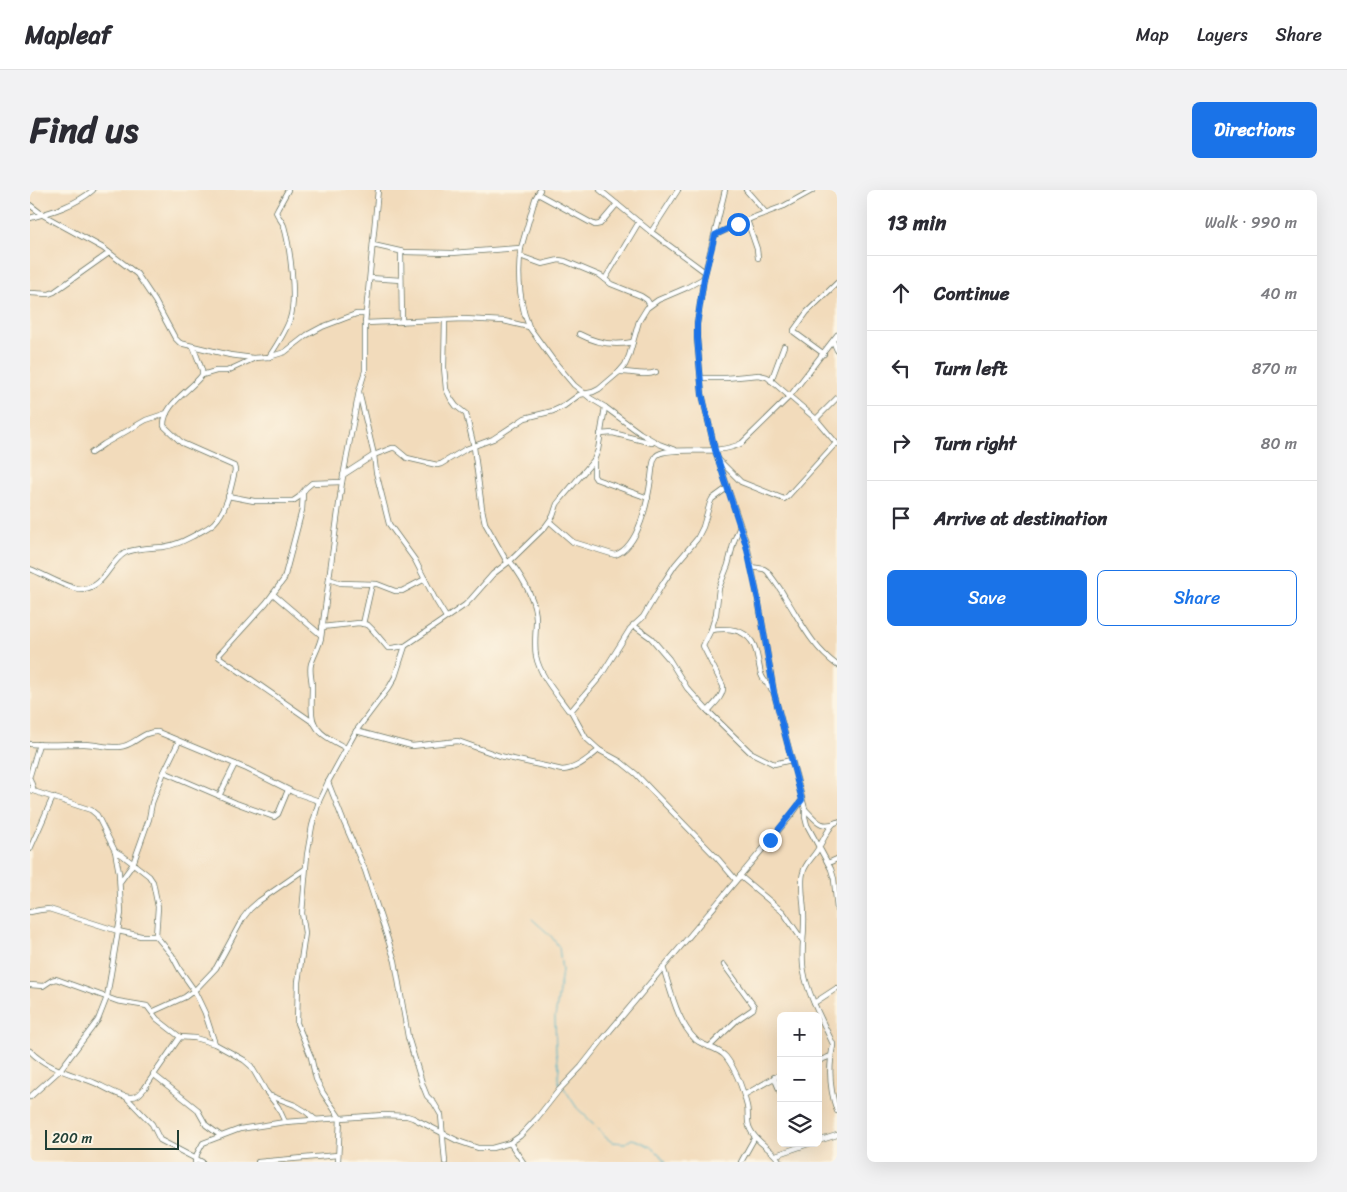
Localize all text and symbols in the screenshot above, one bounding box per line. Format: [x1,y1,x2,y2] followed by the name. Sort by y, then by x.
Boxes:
[25,14,111,56] text: Mapleaf
[1136,19,1169,51] text: Map
[1197,19,1248,51] text: Layers
[1276,19,1322,51] text: Share
[30,99,138,161] text: Find us
[1192,102,1317,158] button: Directions
[887,204,946,242] text: 13 min
[1205,208,1297,237] text: Walk · 990 m
[727,213,750,236] route start
[934,277,1010,310] text: Continue
[887,279,915,307] icon: ahead
[1260,279,1297,308] text: 40 m
[934,352,1007,385] text: Turn left
[887,354,915,382] icon: left
[1252,354,1297,383] text: 870 m
[934,427,1016,460] text: Turn right
[887,429,915,457] icon: right
[1261,429,1297,458] text: 80 m
[934,502,1107,535] text: Arrive at destination
[887,504,915,532] icon: arrive
[887,570,1087,626] button: Save
[1097,570,1297,626] button: Share
[759,829,782,852] route end
[777,1012,822,1147] map controls
[777,1012,822,1057] button: +
[777,1057,822,1102] button: −
[777,1102,822,1147] button: layers
[52,1126,92,1151] text: 200 m
[45,1127,179,1150] scale bar

